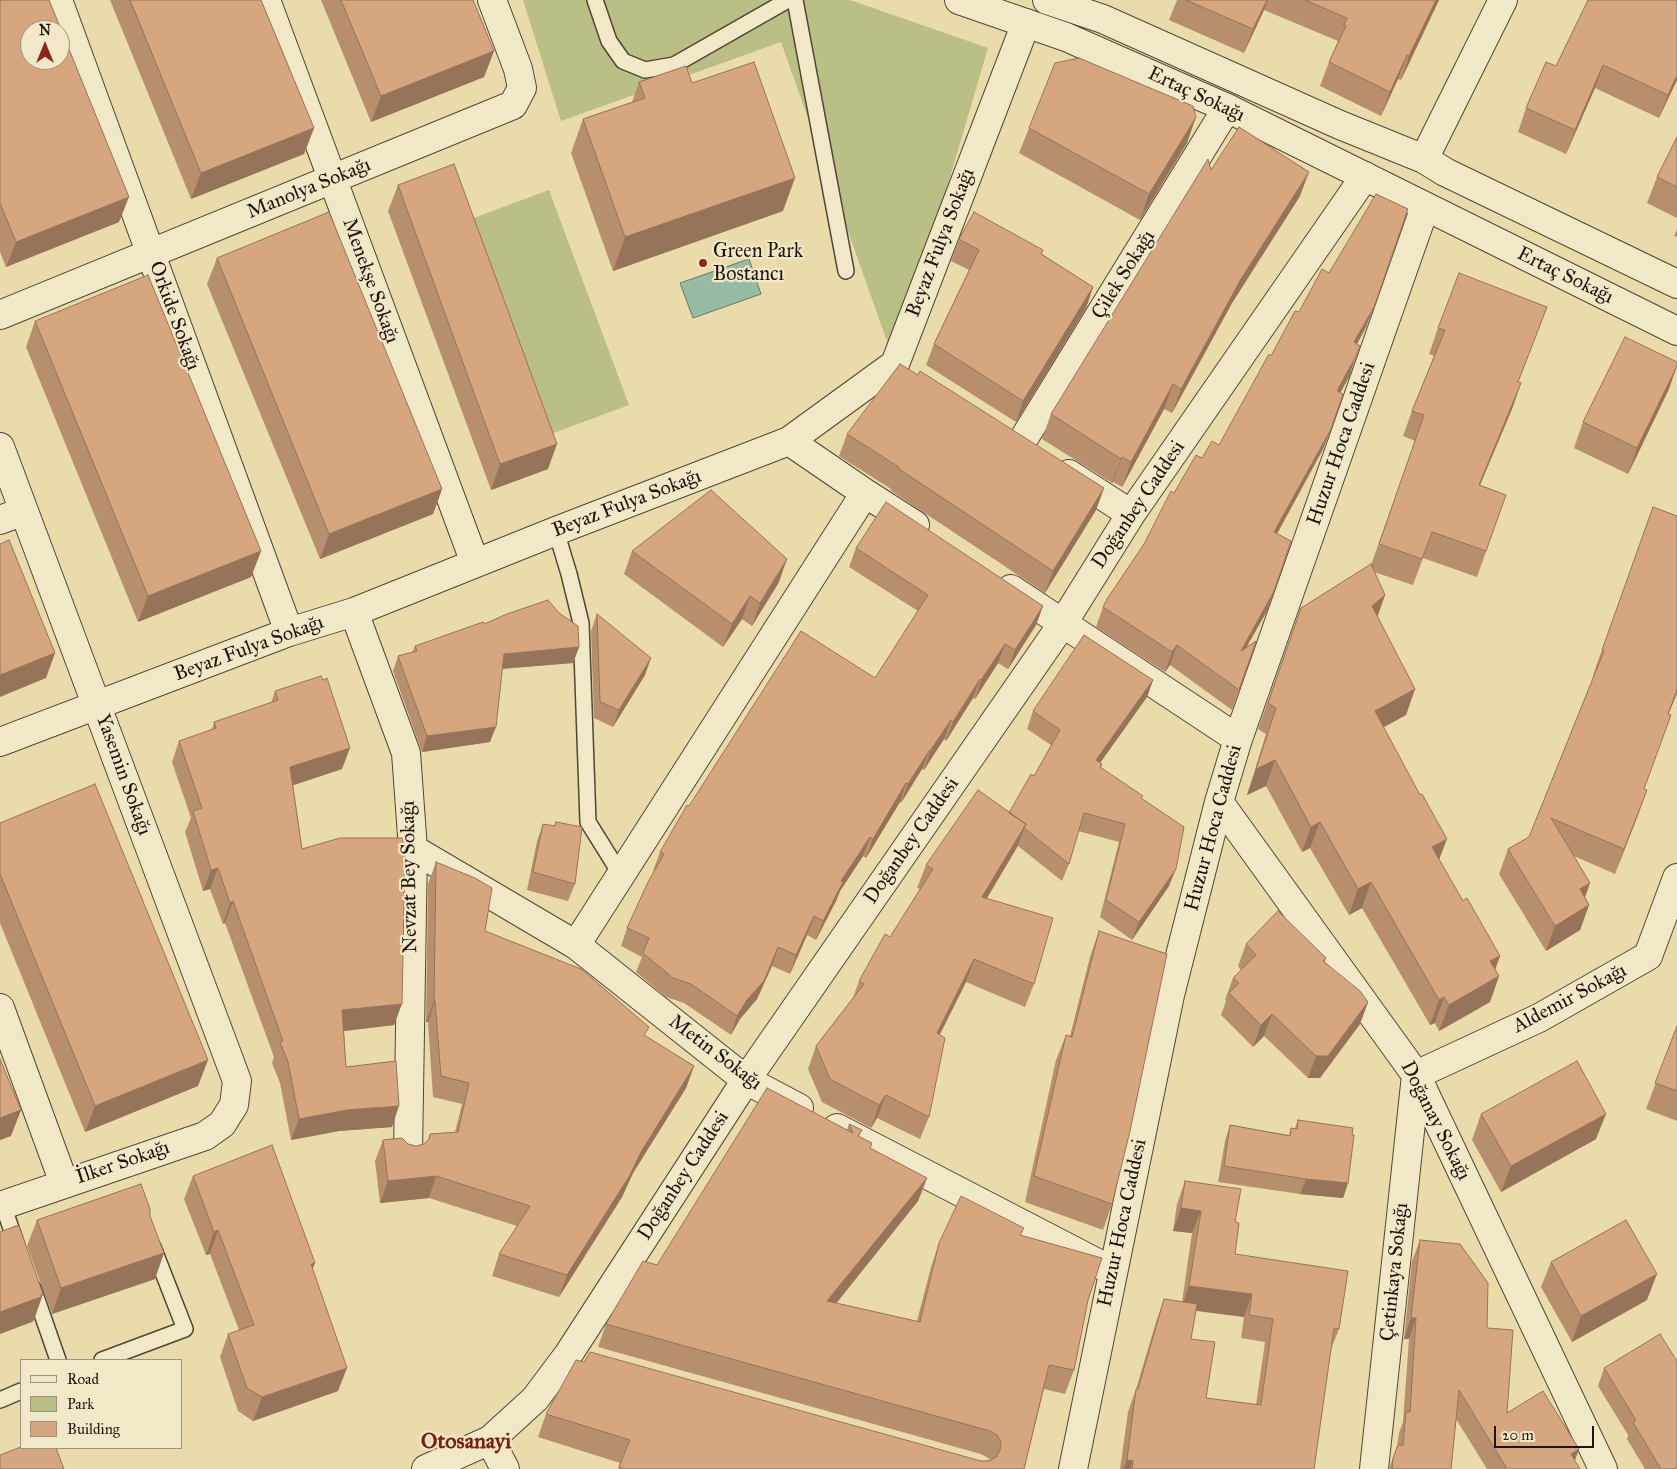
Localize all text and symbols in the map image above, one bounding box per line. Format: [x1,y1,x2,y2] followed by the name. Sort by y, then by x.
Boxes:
[20,20,70,70] north arrow
[39,22,51,39] text: N
[1144,62,1248,128] street label: Ertaç Sokağı
[244,153,374,225] street label: Manolya Sokağı
[902,165,980,321] street label: Beyaz Fulya Sokağı
[336,215,404,347] street label: Menekşe Sokağı
[1087,226,1161,324] street label: Çilek Sokağı
[713,240,803,287] place label: Green Park Bostancı
[1513,242,1617,310] street label: Ertaç Sokağı
[697,257,709,269] marker: Green Park Bostancı
[143,258,205,374] street label: Orkide Sokağı
[1303,359,1381,529] street label: Huzur Hoca Caddesi
[1087,436,1191,574] street label: Doğanbey Caddesi
[549,465,705,543] street label: Beyaz Fulya Sokağı
[171,611,327,687] street label: Beyaz Fulya Sokağı
[90,711,156,839] street label: Yasemin Sokağı
[1180,742,1248,914] street label: Huzur Hoca Caddesi
[859,773,965,909] street label: Doğanbey Caddesi
[397,800,423,954] street label: Nevzat Bey Sokağı
[1509,959,1631,1039] street label: Aldemir Sokağı
[664,1010,766,1096] street label: Metin Sokağı
[1395,1057,1475,1185] street label: Doğanay Sokağı
[633,1107,735,1245] street label: Doğanbey Caddesi
[73,1136,173,1190] street label: İlker Sokağı
[1093,1137,1153,1309] street label: Huzur Hoca Caddesi
[1376,1202,1414,1342] street label: Çetinkaya Sokağı
[20,1359,182,1449] legend
[67,1370,99,1388] text: Road
[67,1395,94,1413] text: Park
[1497,1416,1597,1448] scale bar
[67,1420,120,1438] text: Building
[1502,1426,1534,1444] text: 20 m
[421,1430,511,1456] district label: Otosanayi

